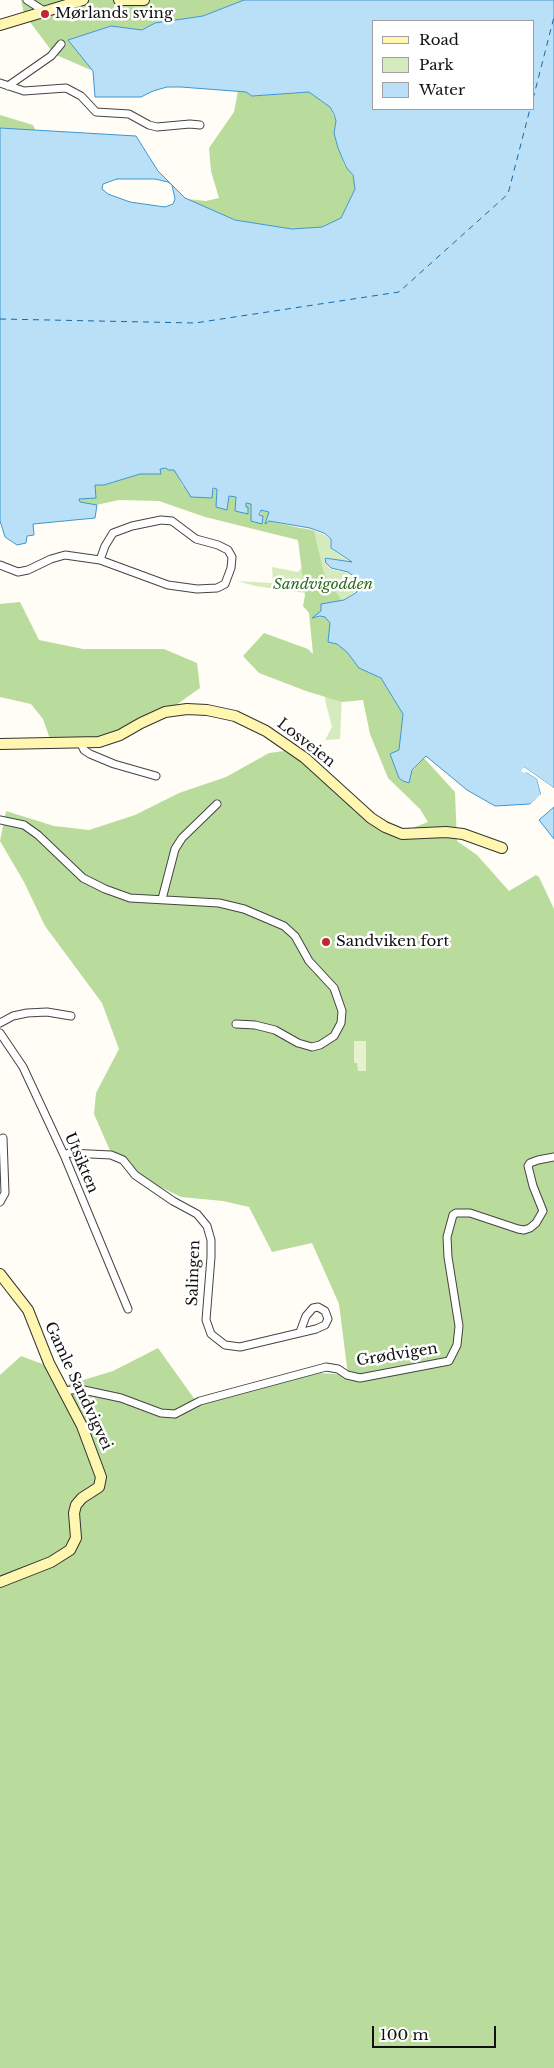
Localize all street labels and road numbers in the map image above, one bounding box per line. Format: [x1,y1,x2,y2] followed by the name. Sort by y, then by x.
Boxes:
[273,715,339,771] street label: Losveien
[60,1130,102,1196] street label: Utsikten
[184,1240,204,1306] street label: Salingen
[40,1319,116,1453] street label: Gamle Sandvigvei
[355,1340,439,1370] street label: Grødvigen

